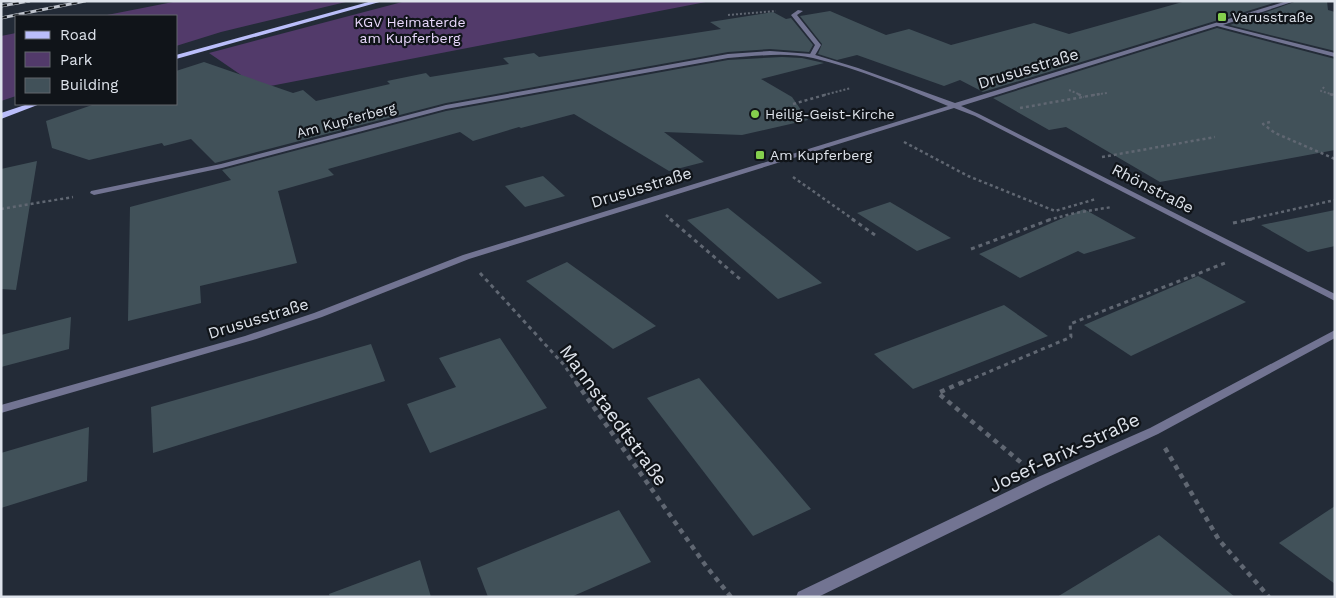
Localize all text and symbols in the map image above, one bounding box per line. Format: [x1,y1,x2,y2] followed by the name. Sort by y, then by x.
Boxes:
[1232,9,1313,25] place label: Varusstraße
[1216,11,1228,23] marker: Varusstraße
[354,14,466,46] park label: KGV Heimaterde am Kupferberg
[15,15,178,105] legend
[60,26,97,44] text: Road
[976,44,1081,93] street label: Drususstraße
[60,51,93,69] text: Park
[60,76,118,94] text: Building
[295,99,398,141] street label: Am Kupferberg
[765,106,895,122] place label: Heilig-Geist-Kirche
[749,108,761,120] marker: Heilig-Geist-Kirche
[770,147,873,163] place label: Am Kupferberg
[754,149,766,161] marker: Am Kupferberg
[1109,160,1197,217] street label: Rhönstraße
[589,163,694,212] street label: Drususstraße
[206,294,311,343] street label: Drususstraße
[555,340,673,490] street label: Mannstaedtstraße
[985,407,1143,497] street label: Josef-Brix-Straße

